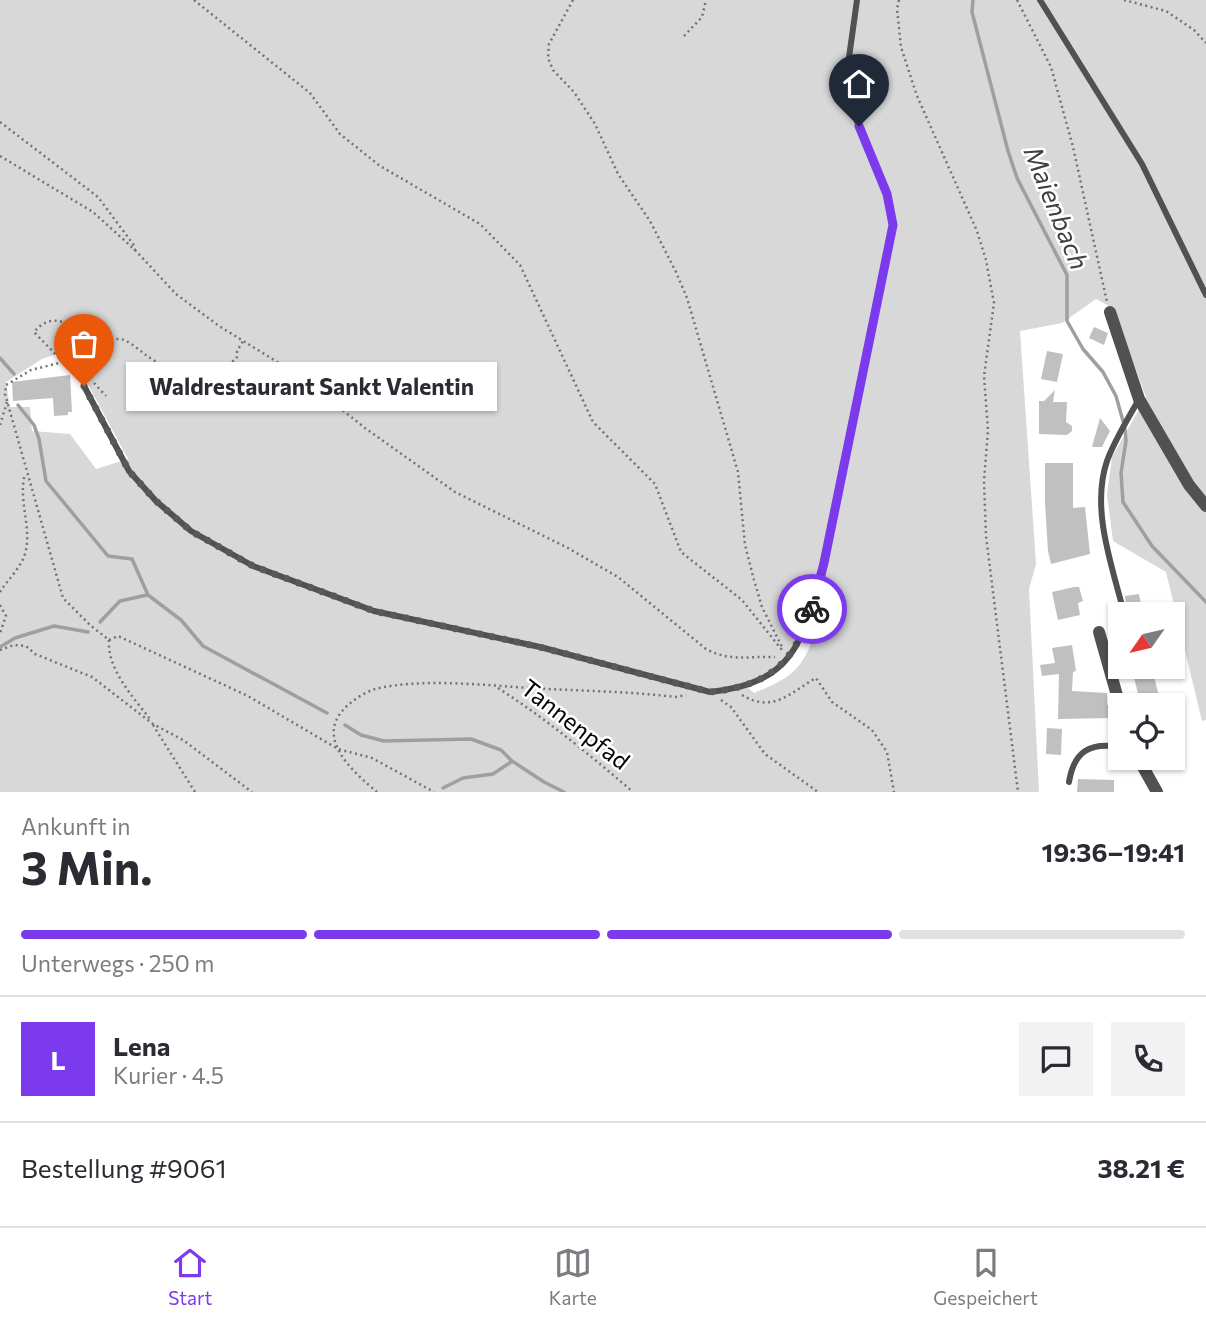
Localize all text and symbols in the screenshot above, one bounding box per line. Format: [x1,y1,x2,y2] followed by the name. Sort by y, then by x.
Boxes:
[829,54,889,126] pin
[840,65,878,103] icon: home
[1019,141,1096,274] water label: Maienbach
[54,314,114,386] pin
[65,325,103,363] icon: bag
[126,362,497,410] callout: Waldrestaurant Sankt Valentin
[149,372,474,400] text: Waldrestaurant Sankt Valentin
[777,574,847,644] courier
[793,590,831,628] icon: bike
[1108,602,1185,679] north arrow
[1108,602,1185,770] map controls
[516,673,636,775] street label: Tannenpfad
[1108,693,1185,770] button: locate
[21,812,131,840] text: Ankunft in
[1042,836,1185,867] text: 19:36–19:41
[21,838,153,894] text: 3 Min.
[21,949,214,977] text: Unterwegs · 250 m
[1019,1022,1093,1096] button: chat
[1111,1022,1185,1096] button: phone
[113,1030,171,1061] text: Lena
[50,1044,66,1075] text: L
[113,1061,224,1089] text: Kurier · 4.5
[21,1152,227,1183] text: Bestellung #9061
[1097,1152,1185,1183] text: 38.21 €
[168,1244,212,1309] tab: Start
[549,1244,597,1309] tab: Karte
[933,1244,1038,1309] tab: Gespeichert

